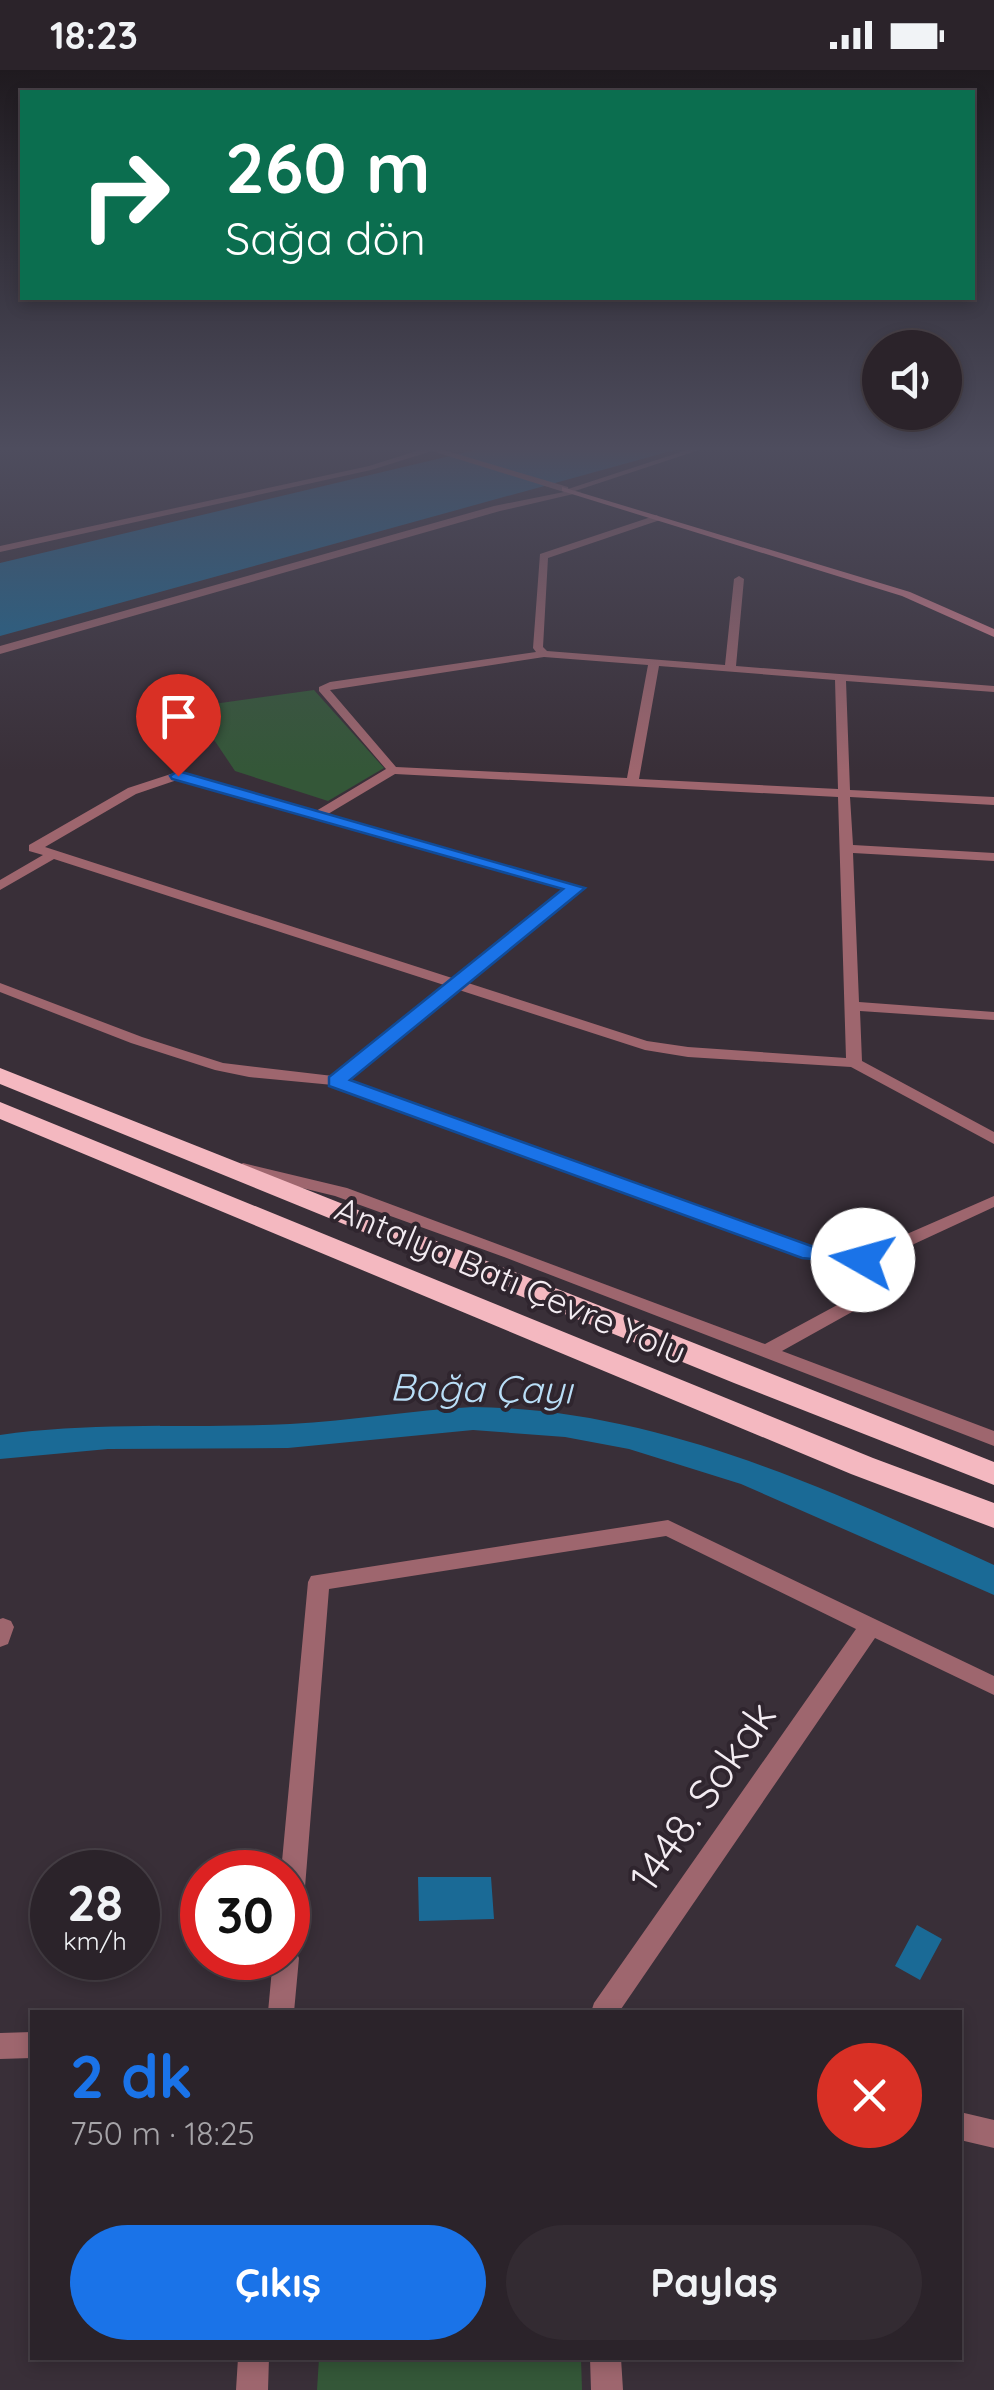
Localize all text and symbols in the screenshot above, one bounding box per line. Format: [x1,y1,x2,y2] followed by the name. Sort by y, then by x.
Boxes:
[50,11,138,59] text: 18:23
[225,123,431,211] text: 260 m
[60,130,190,260] icon: right
[225,210,426,266] text: Sağa dön
[862,330,962,430] map controls
[862,330,962,430] button: sound
[136,674,221,777] pin
[151,689,206,744] icon: arrive
[329,1186,693,1374] street label: Antalya Batı Çevre Yolu
[811,1208,915,1312] position arrow
[389,1362,574,1414] water label: Boğa Çayı
[617,1691,787,1901] street label: 1448. Sokak
[180,1850,310,1980] speed limit sign: 30
[67,1871,123,1934] text: 28
[63,1925,127,1956] text: km/h
[70,2038,193,2113] text: 2 dk
[817,2043,922,2148] button: close
[70,2113,255,2153] text: 750 m · 18:25
[70,2225,486,2340] button: Çıkış
[506,2225,922,2340] button: Paylaş

